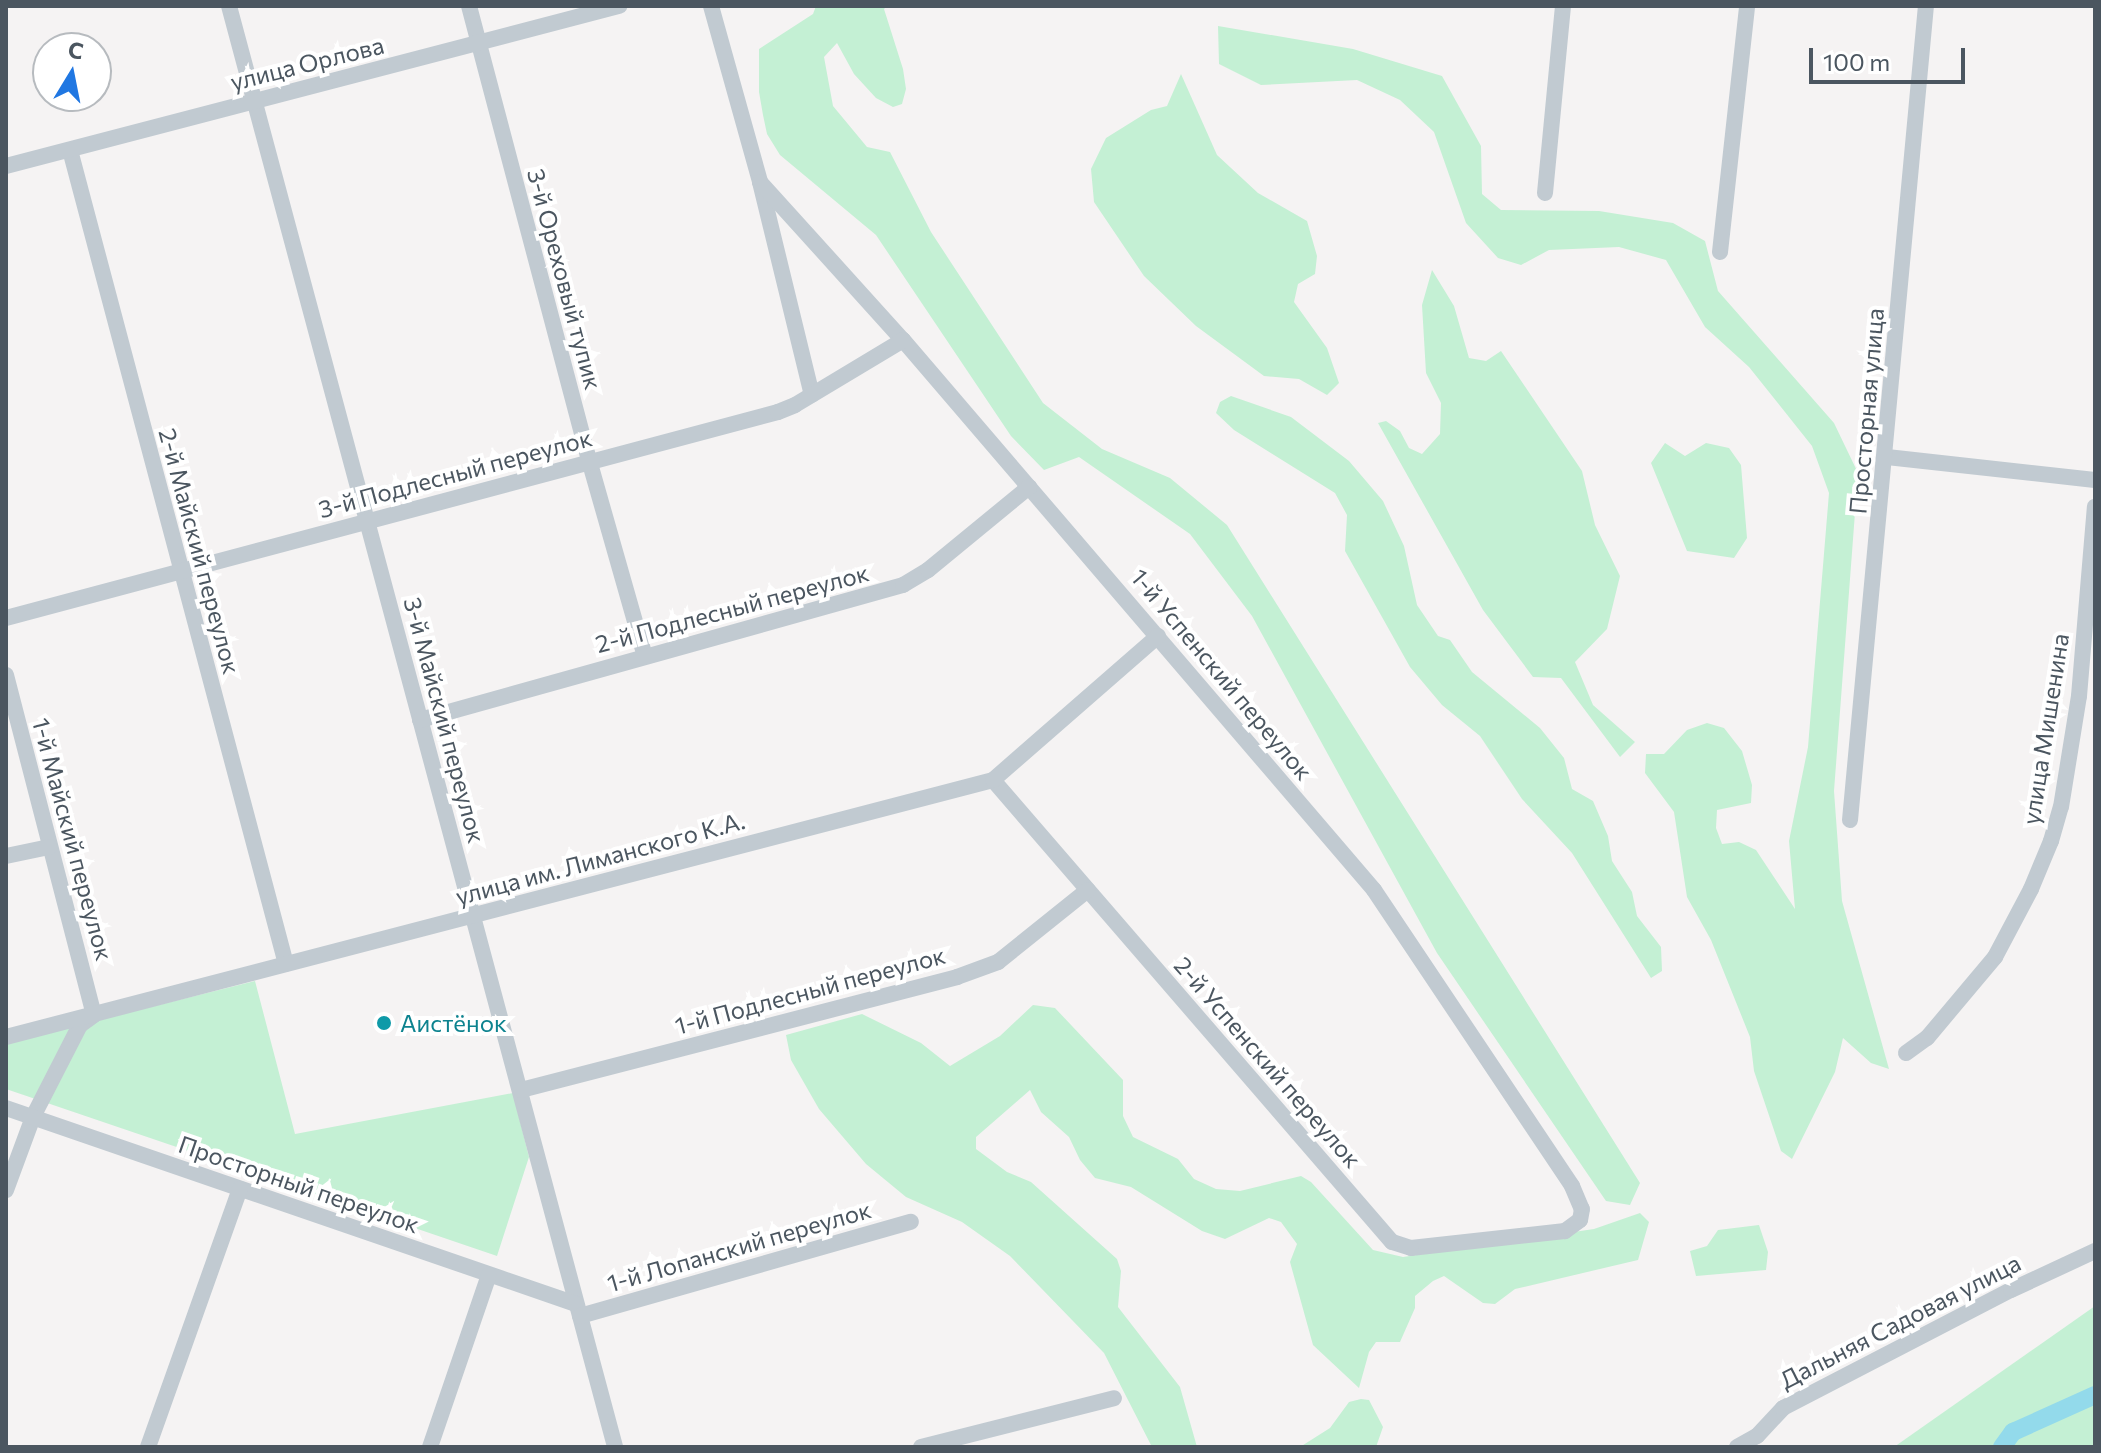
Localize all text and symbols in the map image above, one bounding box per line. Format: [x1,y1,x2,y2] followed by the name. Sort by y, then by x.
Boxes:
[227,30,387,96] street label: улица Орлова
[32,32,112,112] north arrow
[1813,32,1969,82] scale bar
[66,35,86,64] text: С
[1823,47,1890,76] text: 100 m
[522,165,608,393] street label: 3-й Ореховый тупик
[1843,307,1889,515] street label: Просторная улица
[315,423,595,523] street label: 3-й Подлесный переулок
[153,425,247,677] street label: 2-й Майский переулок
[592,558,872,658] street label: 2-й Подлесный переулок
[1125,563,1319,785] street label: 1-й Успенский переулок
[398,594,492,846] street label: 3-й Майский переулок
[2016,631,2074,827] street label: улица Мишенина
[27,715,119,963] street label: 1-й Майский переулок
[452,806,748,910] street label: улица им. Лиманского К.А.
[672,940,948,1040] street label: 1-й Подлесный переулок
[1169,951,1367,1173] street label: 2-й Успенский переулок
[400,1009,507,1037] place label: Аистёнок
[375,1014,393,1032] marker: Аистёнок
[175,1129,423,1239] street label: Просторный переулок
[604,1195,874,1297] street label: 1-й Лопанский переулок
[1775,1248,2025,1394] street label: Дальняя Садовая улица

